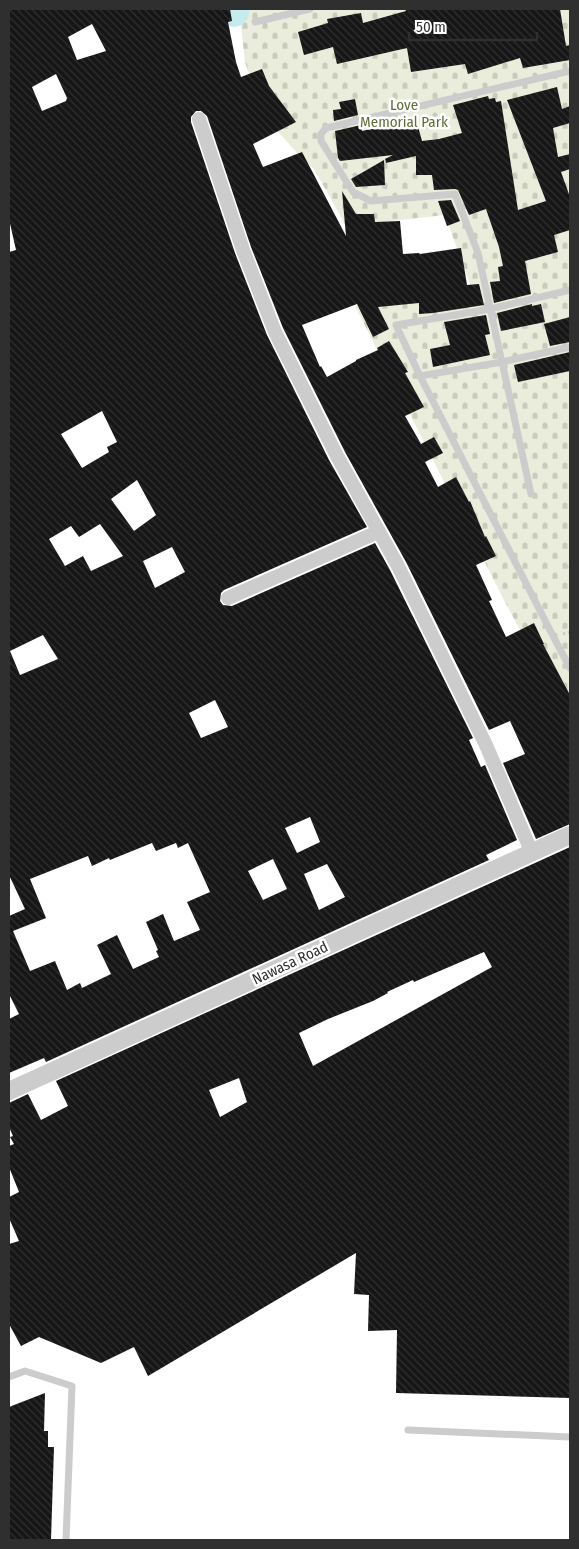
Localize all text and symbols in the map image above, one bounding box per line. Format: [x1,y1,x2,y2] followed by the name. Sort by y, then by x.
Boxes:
[409,10,536,42] scale bar
[416,18,446,36] text: 50 m
[360,96,448,131] park label: Love Memorial Park
[249,938,331,988] street label: Nawasa Road

